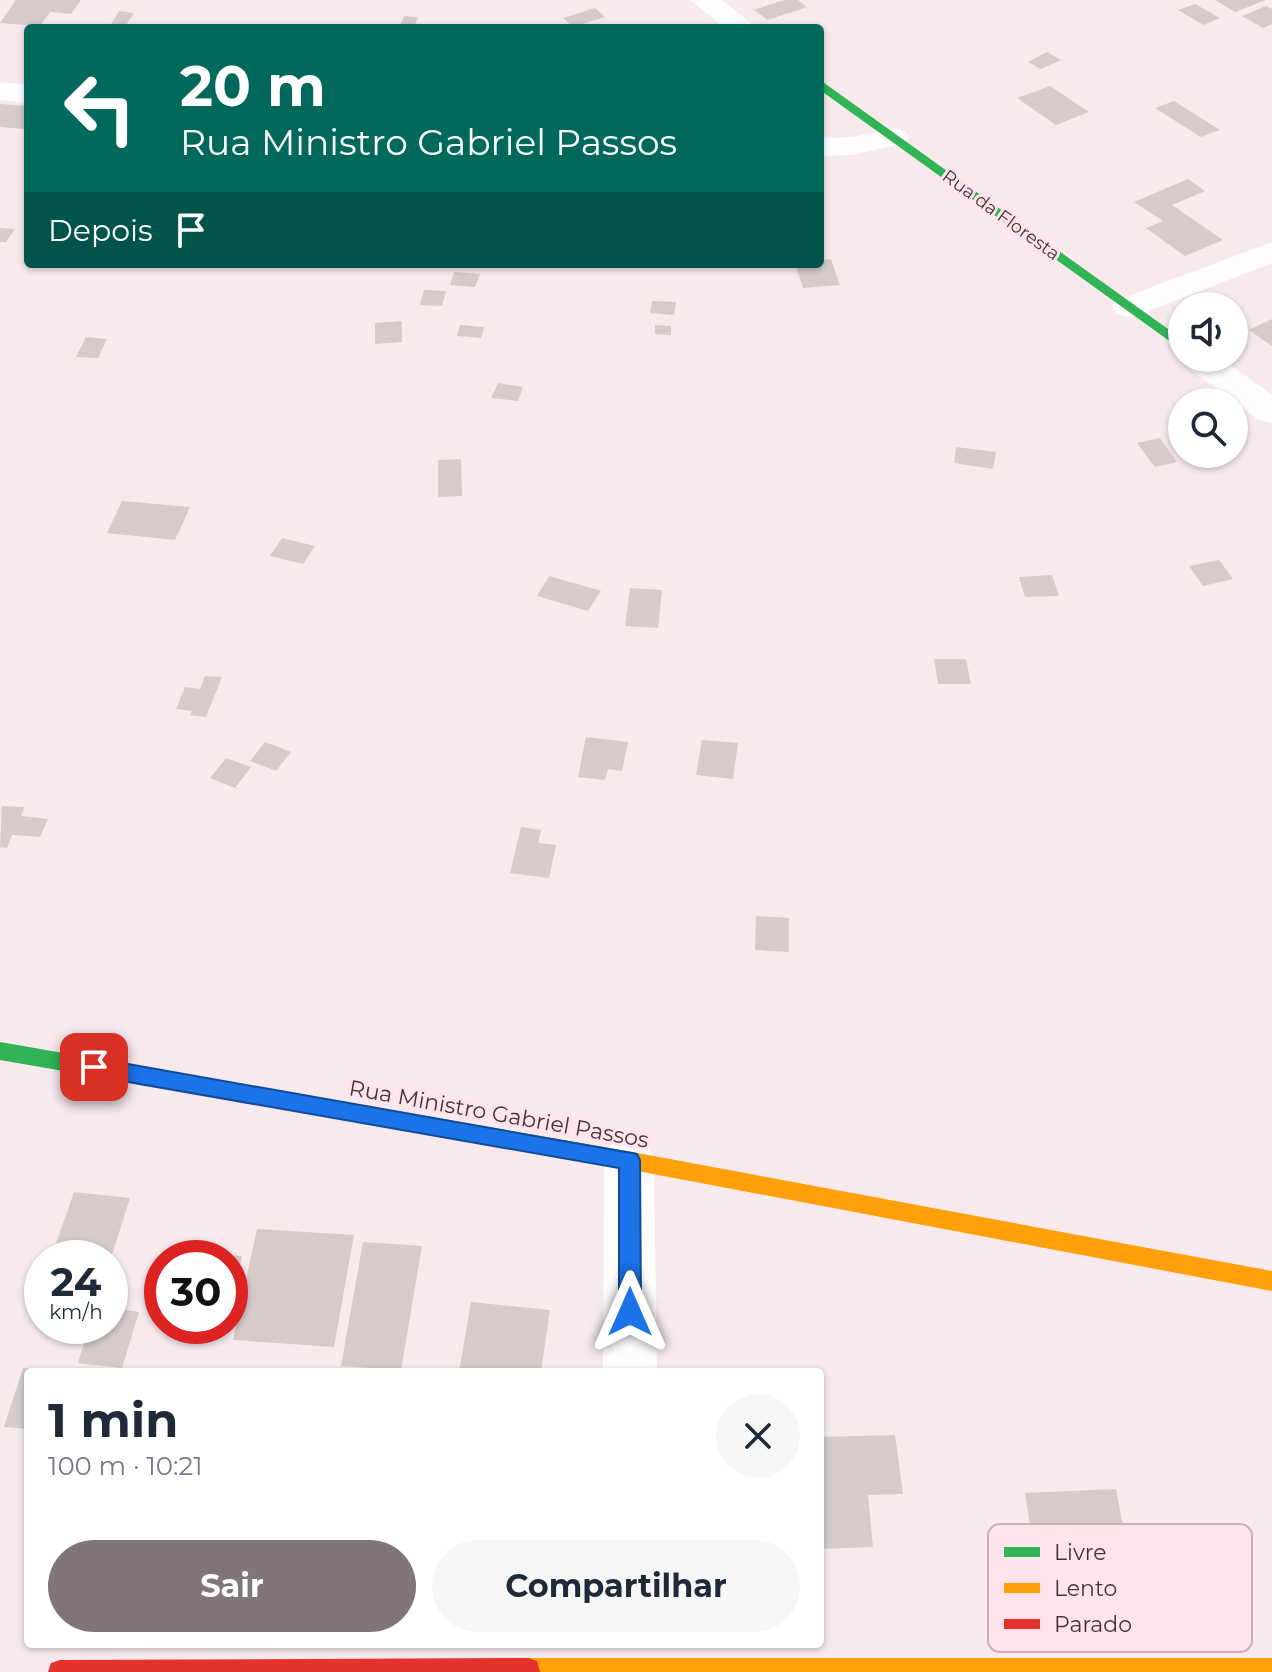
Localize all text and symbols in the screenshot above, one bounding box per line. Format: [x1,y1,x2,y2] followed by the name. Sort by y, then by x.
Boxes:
[180,52,326,120] text: 20 m
[48,56,152,160] icon: left
[180,120,677,164] text: Rua Ministro Gabriel Passos
[938,165,1064,265] street label: Rua da Floresta
[169,208,213,252] icon: arrive
[48,212,153,249] text: Depois
[1168,292,1248,468] map controls
[1168,292,1248,372] button: sound
[1168,388,1248,468] button: search
[60,1033,128,1101] pin
[72,1045,116,1089] icon: arrive
[347,1074,651,1154] street label: Rua Ministro Gabriel Passos
[144,1240,248,1344] speed limit sign: 30
[51,1257,101,1306] text: 24
[588,1270,672,1354] position arrow
[49,1300,103,1324] text: km/h
[48,1391,178,1449] text: 1 min
[716,1394,800,1478] button: close
[48,1450,203,1482] text: 100 m · 10:21
[988,1524,1252,1652] legend
[1054,1539,1107,1566] text: Livre
[48,1540,416,1632] button: Sair
[432,1540,800,1632] button: Compartilhar
[1054,1575,1117,1602] text: Lento
[1054,1611,1132,1638] text: Parado

